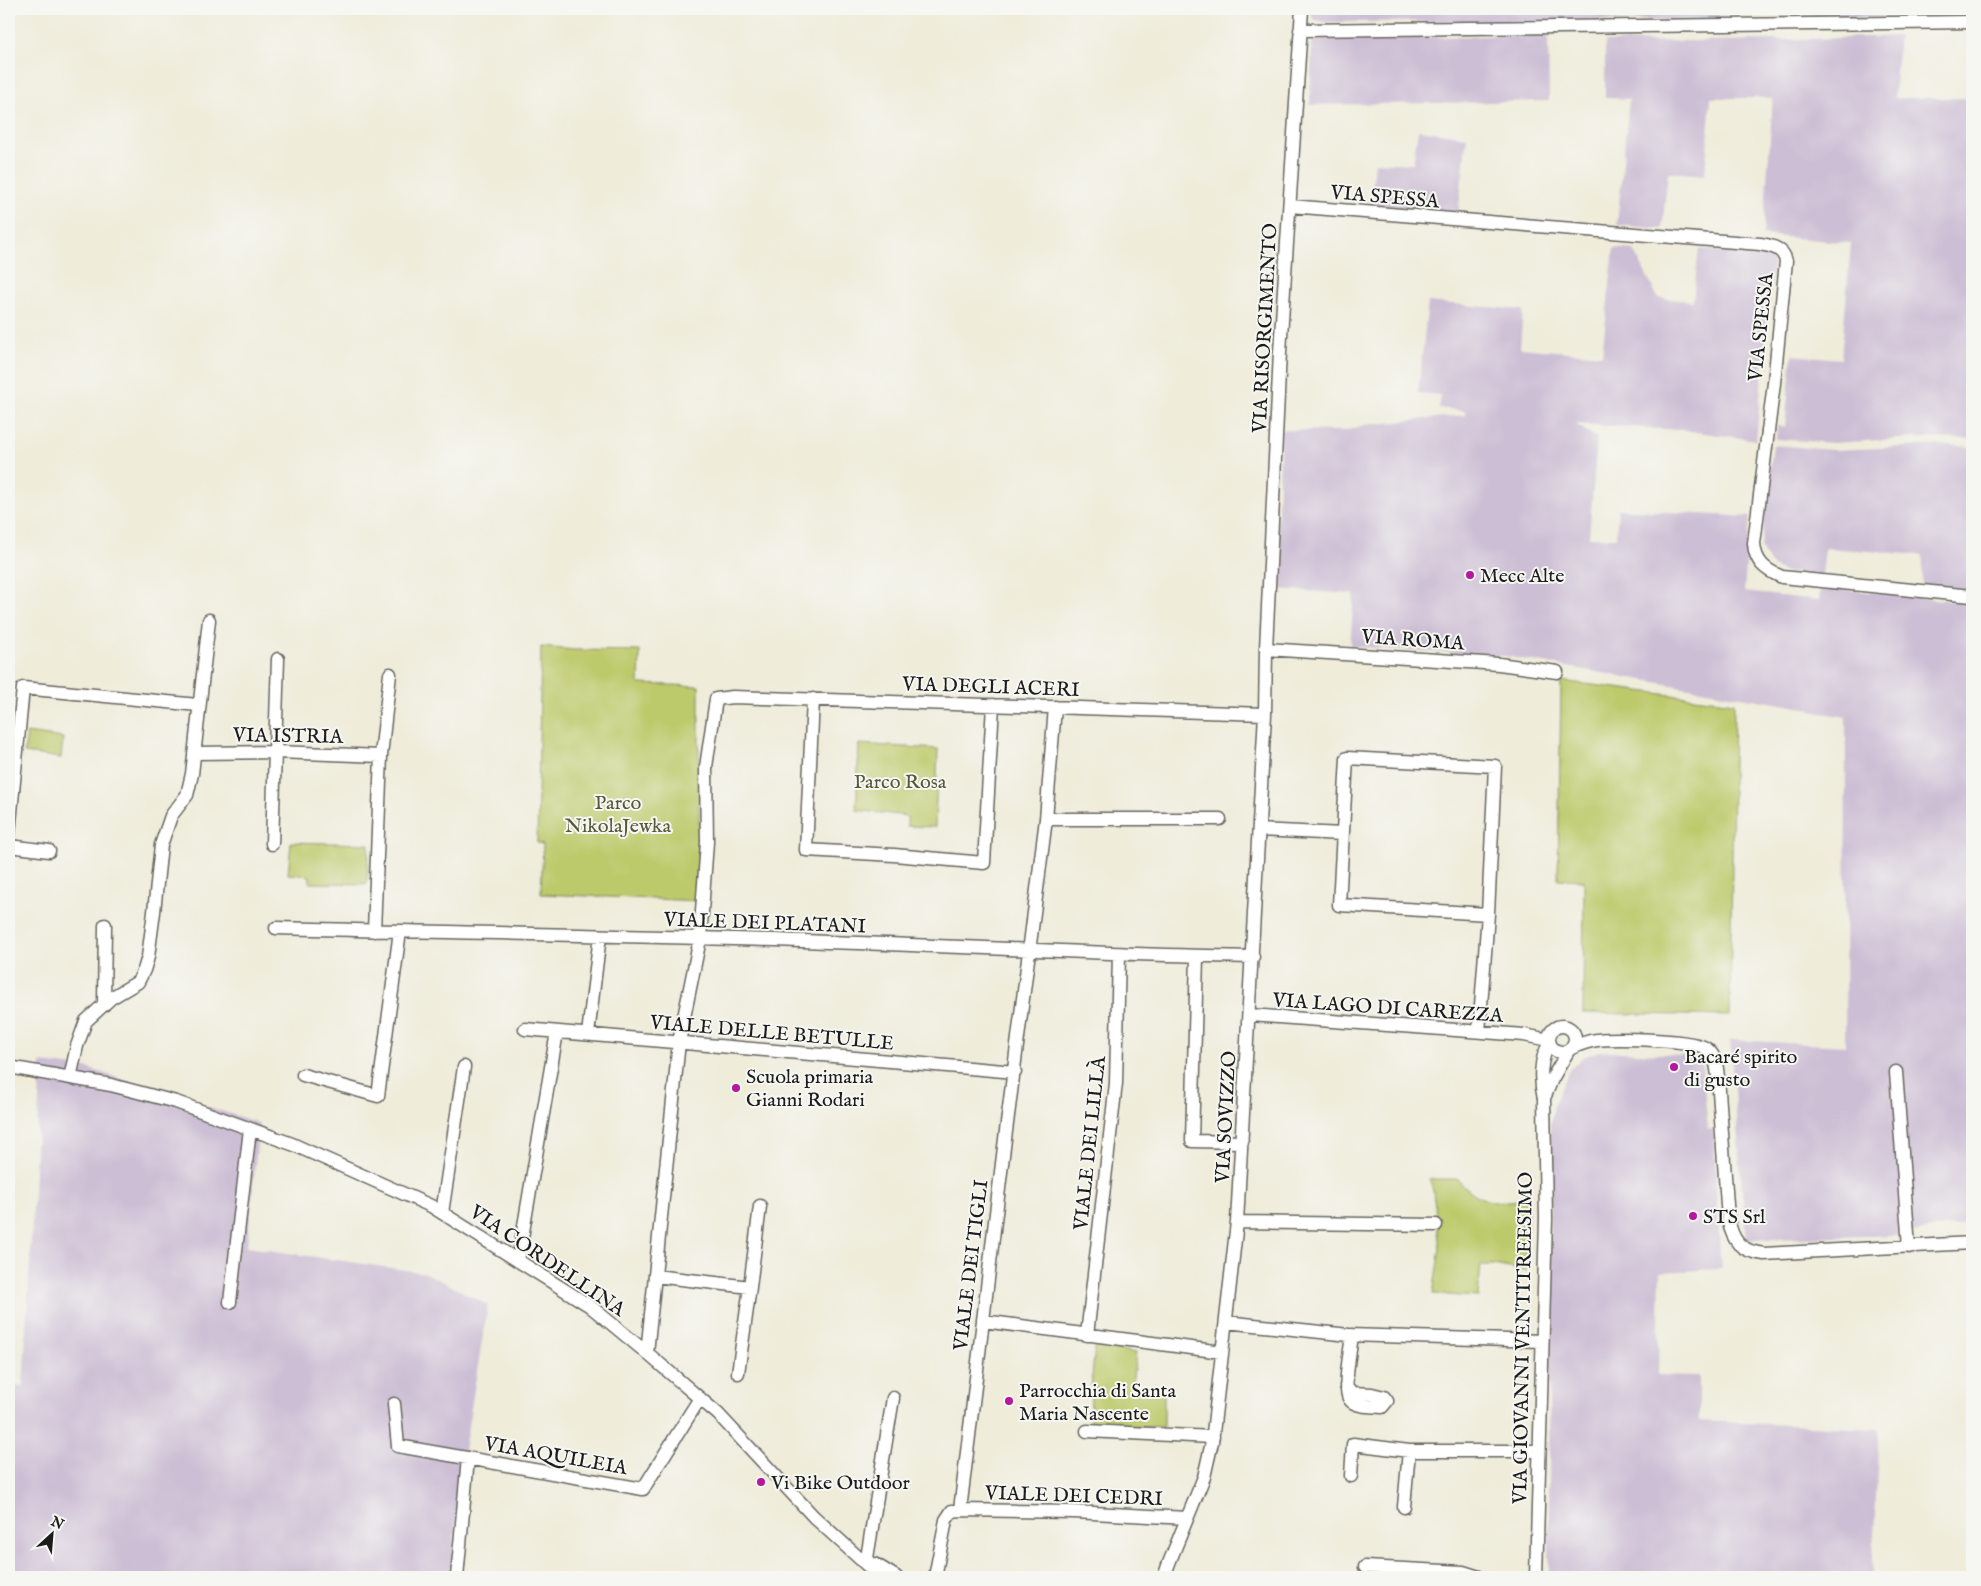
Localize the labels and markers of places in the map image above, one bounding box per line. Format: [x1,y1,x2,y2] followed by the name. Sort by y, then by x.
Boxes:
[1480,564,1564,589] place label: Mecc Alte
[1464,569,1476,581] marker: Mecc Alte
[1684,1045,1798,1093] place label: Bacaré spirito di gusto
[1668,1061,1680,1073] marker: Bacaré spirito di gusto
[746,1065,874,1113] place label: Scuola primaria Gianni Rodari
[730,1082,742,1094] marker: Scuola primaria Gianni Rodari
[1703,1205,1766,1230] place label: STS Srl
[1687,1210,1699,1222] marker: STS Srl
[1019,1379,1176,1427] place label: Parrocchia di Santa Maria Nascente
[1003,1395,1015,1407] marker: Parrocchia di Santa Maria Nascente
[770,1471,910,1496] place label: Vi Bike Outdoor
[755,1476,767,1488] marker: Vi Bike Outdoor

